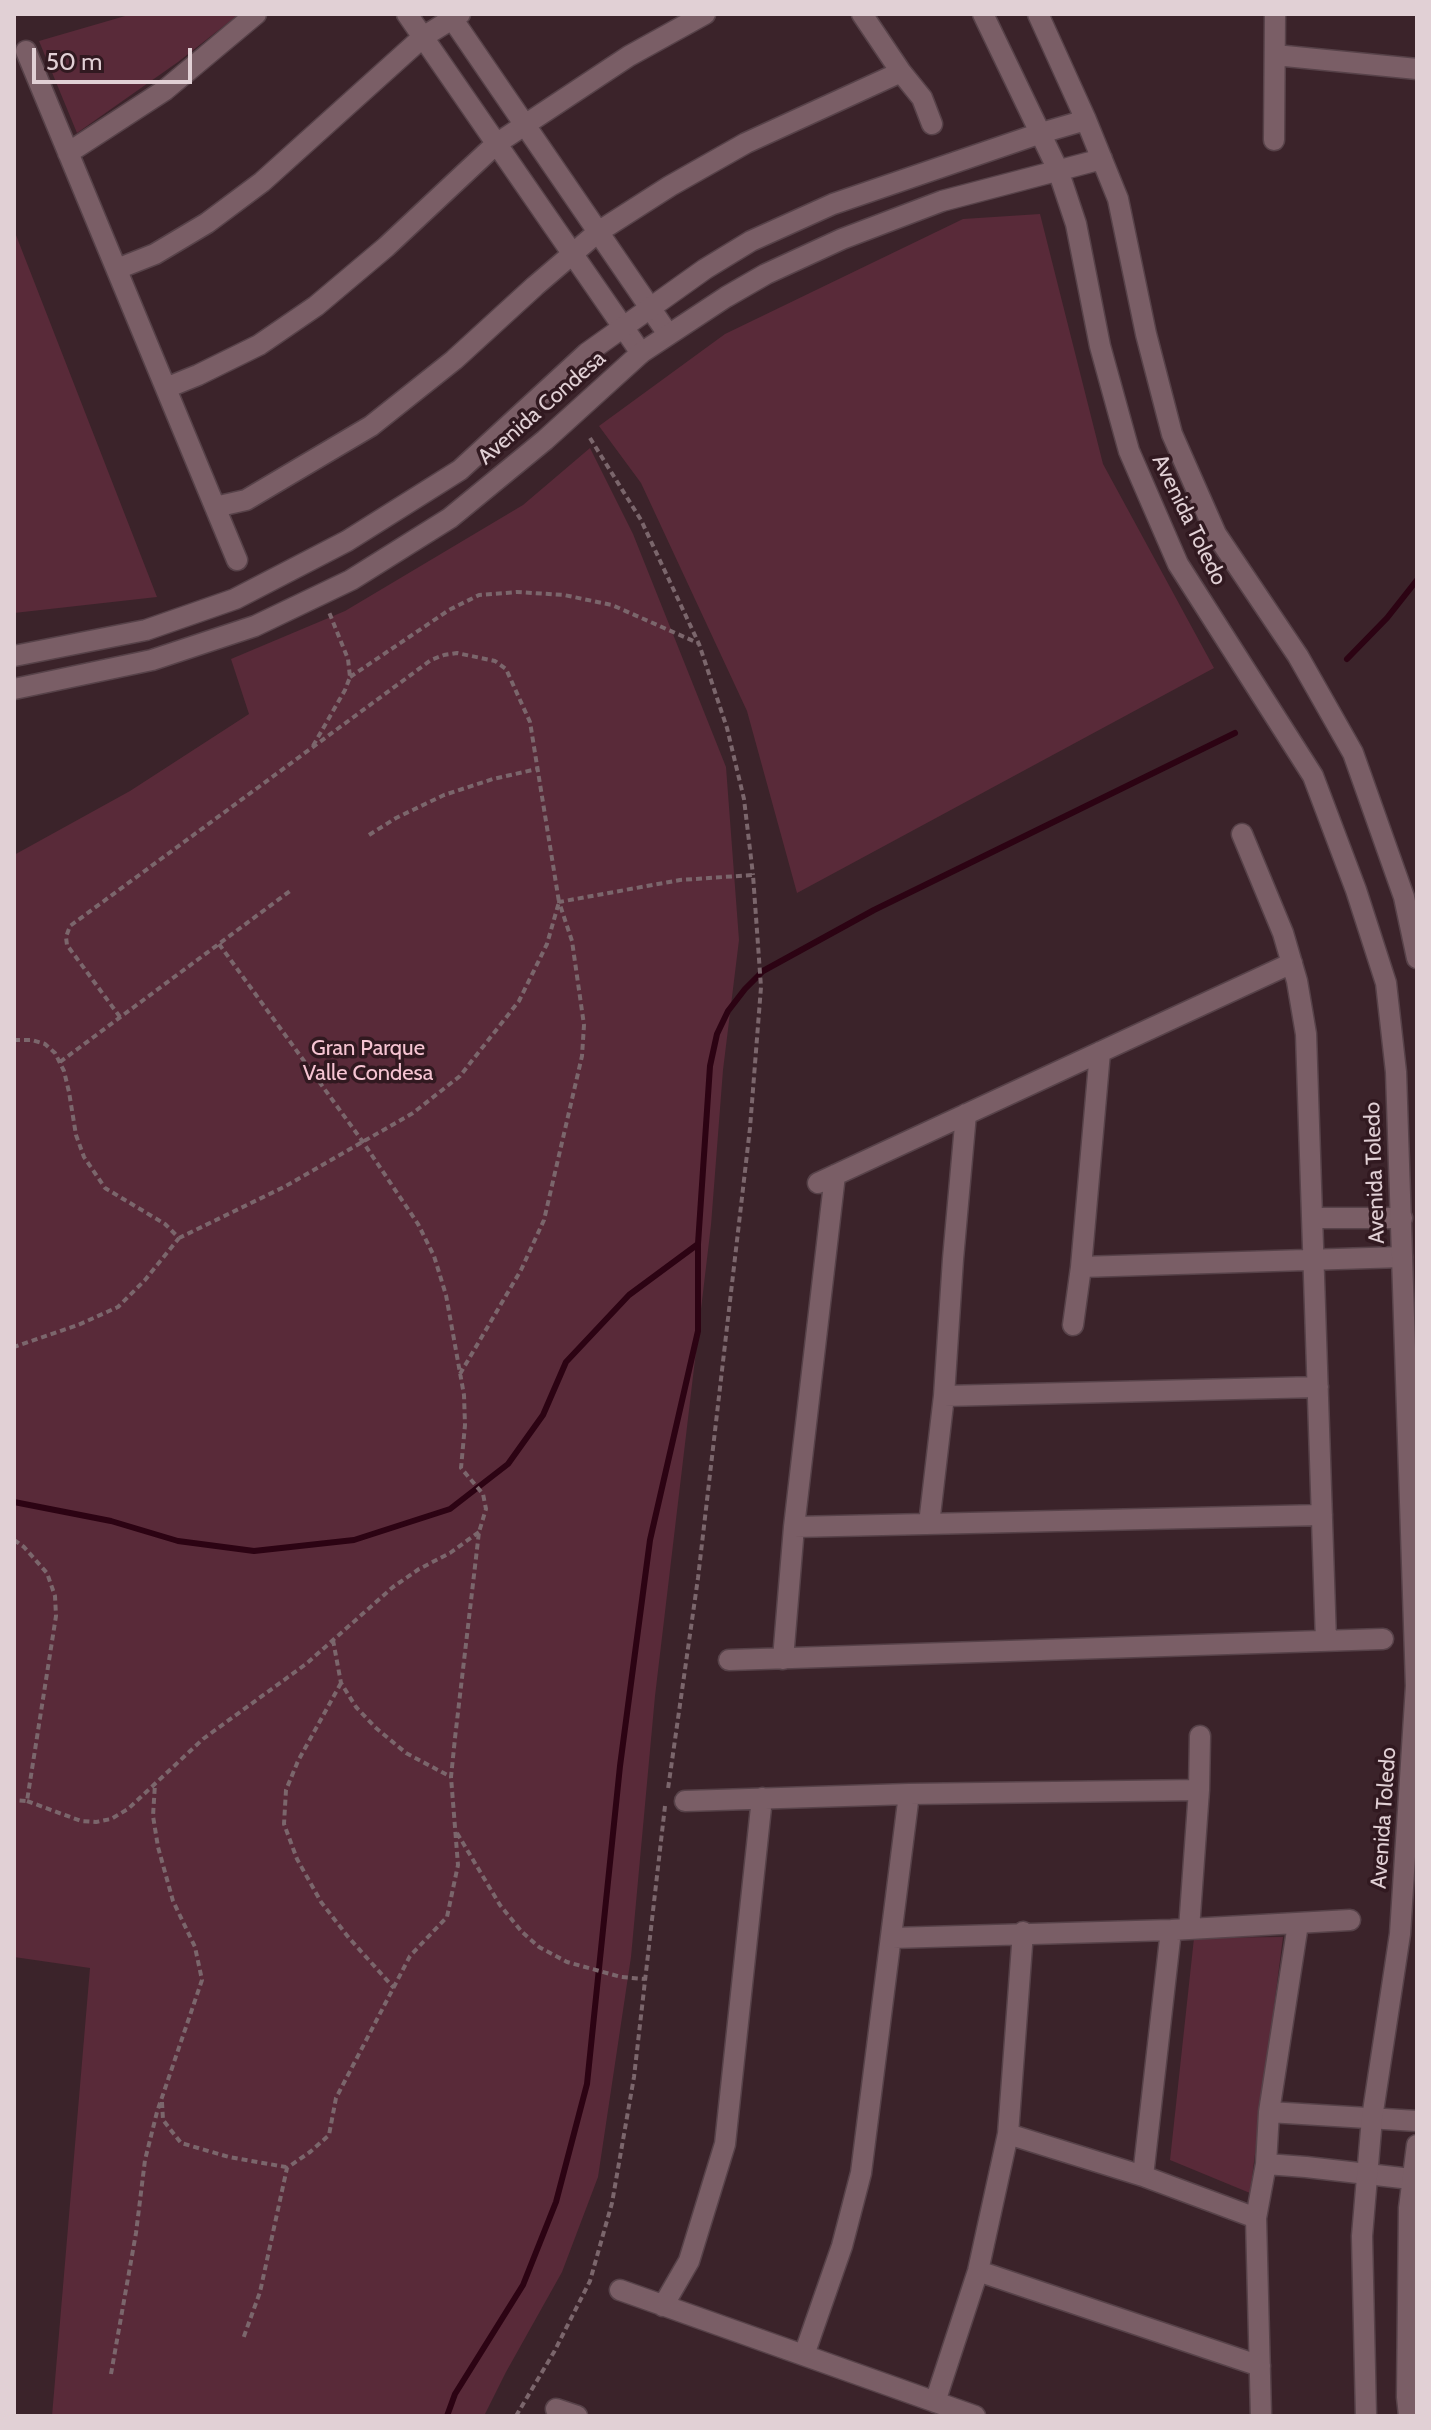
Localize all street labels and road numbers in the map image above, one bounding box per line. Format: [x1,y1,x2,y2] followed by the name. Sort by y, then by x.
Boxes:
[473,346,611,470] street label: Avenida Condesa
[1146,450,1232,590] street label: Avenida Toledo
[1359,1102,1391,1244] street label: Avenida Toledo
[1366,1746,1402,1890] street label: Avenida Toledo

